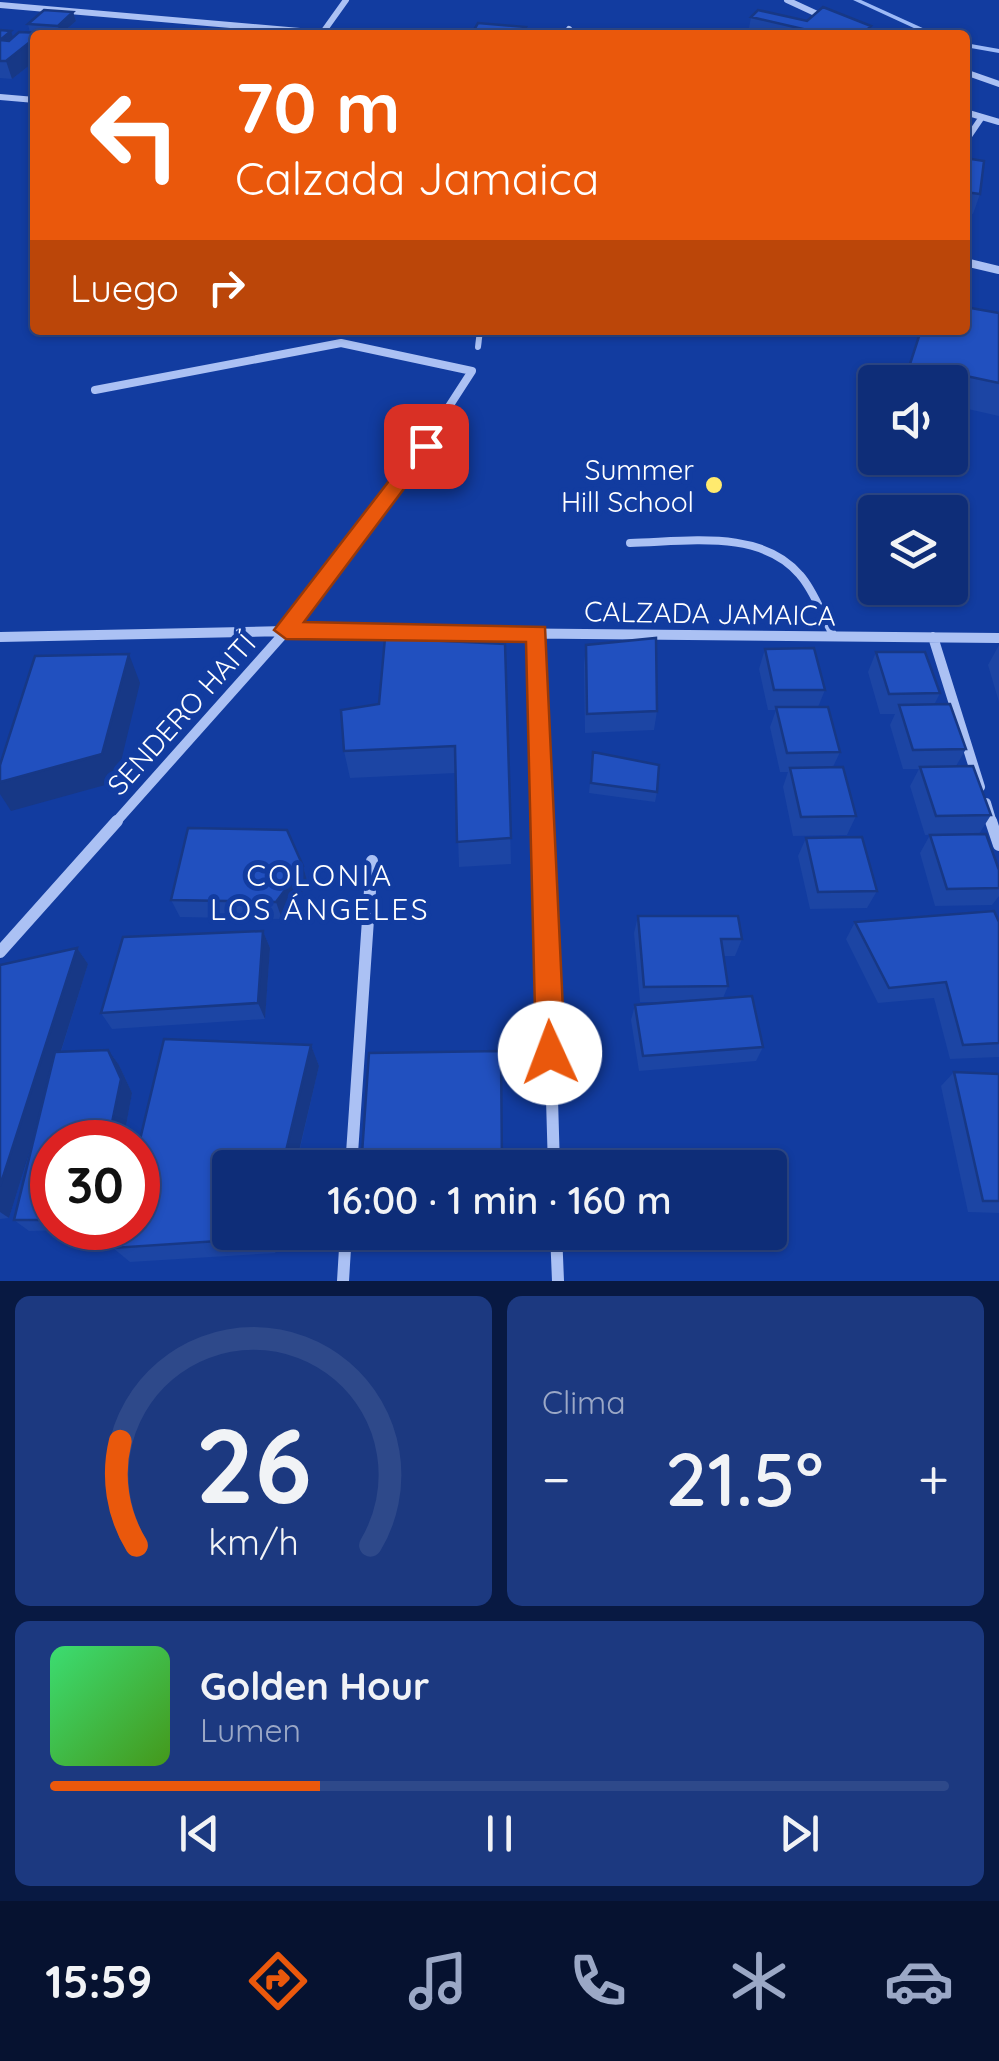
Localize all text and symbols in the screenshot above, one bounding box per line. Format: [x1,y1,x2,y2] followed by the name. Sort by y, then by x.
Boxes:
[235,63,401,151] text: 70 m
[70,70,200,200] icon: left
[235,150,599,206] text: Calzada Jamaica
[199,260,254,315] icon: right
[70,264,179,312] text: Luego
[858,365,968,605] map controls
[858,365,968,475] button: sound
[384,404,469,489] pin
[399,419,454,474] icon: arrive
[561,452,694,519] place label: Summer Hill School
[703,474,725,496] marker: Summer Hill School
[858,495,968,605] button: layers
[584,593,836,633] street label: CALZADA JAMAICA
[99,625,263,802] street label: SENDERO HAITÍ
[210,856,430,928] district label: COLONIA LOS ÁNGELES
[498,1001,602,1105] position arrow
[30,1120,160,1250] speed limit sign: 30
[327,1176,672,1224] text: 16:00 · 1 min · 160 m
[542,1382,626,1422] text: Clima
[195,1399,312,1529] text: 26
[665,1431,823,1525] text: 21.5°
[542,1444,571,1513] text: −
[918,1444,949,1513] text: +
[208,1519,299,1564] text: km/h
[200,1662,429,1710] text: Golden Hour
[200,1710,301,1750] text: Lumen
[172,1806,227,1861] icon: previous
[472,1806,527,1861] icon: pause
[772,1806,827,1861] icon: next
[243,1946,313,2016] icon: directions
[403,1946,473,2016] icon: music
[563,1946,633,2016] icon: phone
[724,1946,794,2016] icon: climate
[884,1946,954,2016] icon: car
[45,1953,152,2009] text: 15:59

